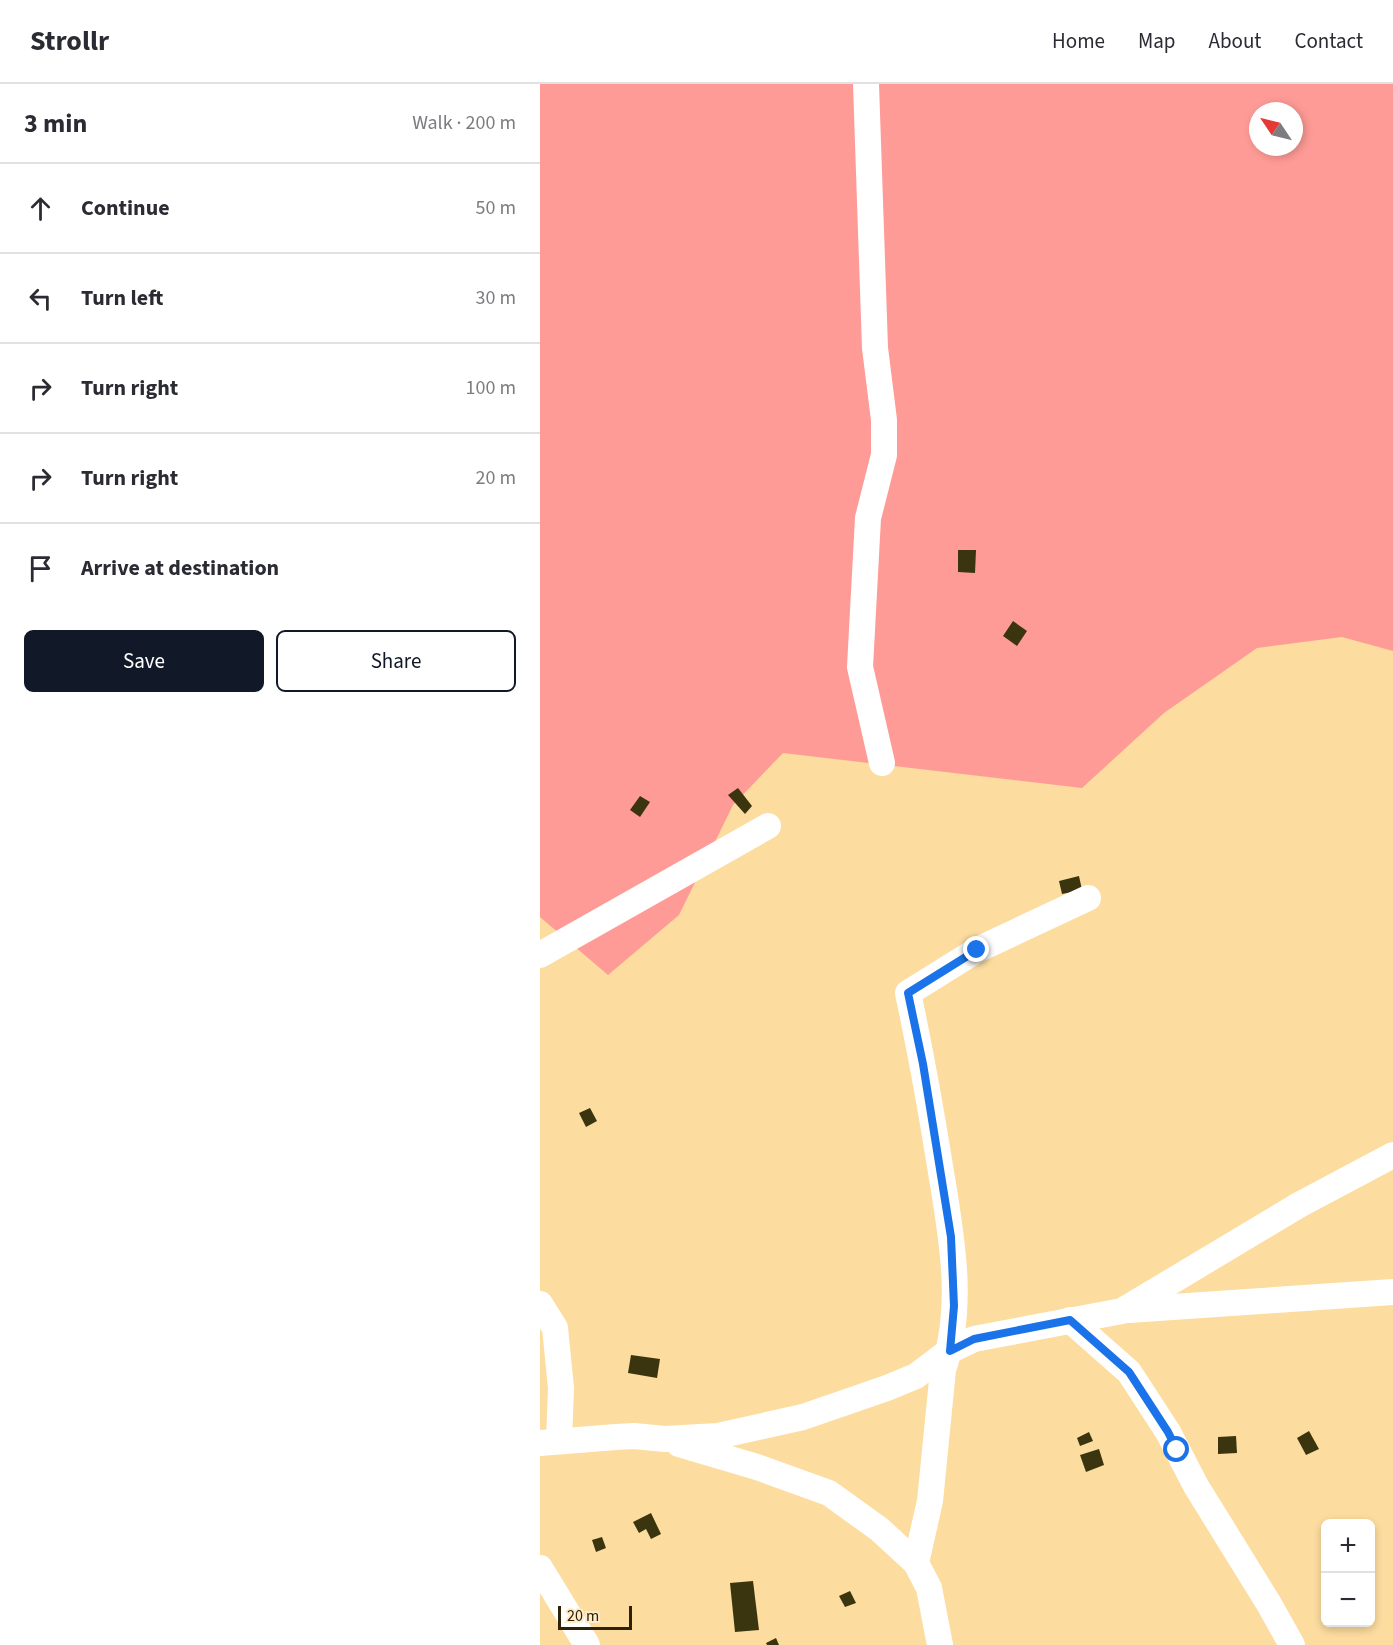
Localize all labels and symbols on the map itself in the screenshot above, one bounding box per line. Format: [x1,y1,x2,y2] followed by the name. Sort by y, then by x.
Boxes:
[1249,102,1303,156] north arrow
[963,936,989,962] route end
[1163,1436,1189,1462] route start
[558,1603,632,1630] scale bar

